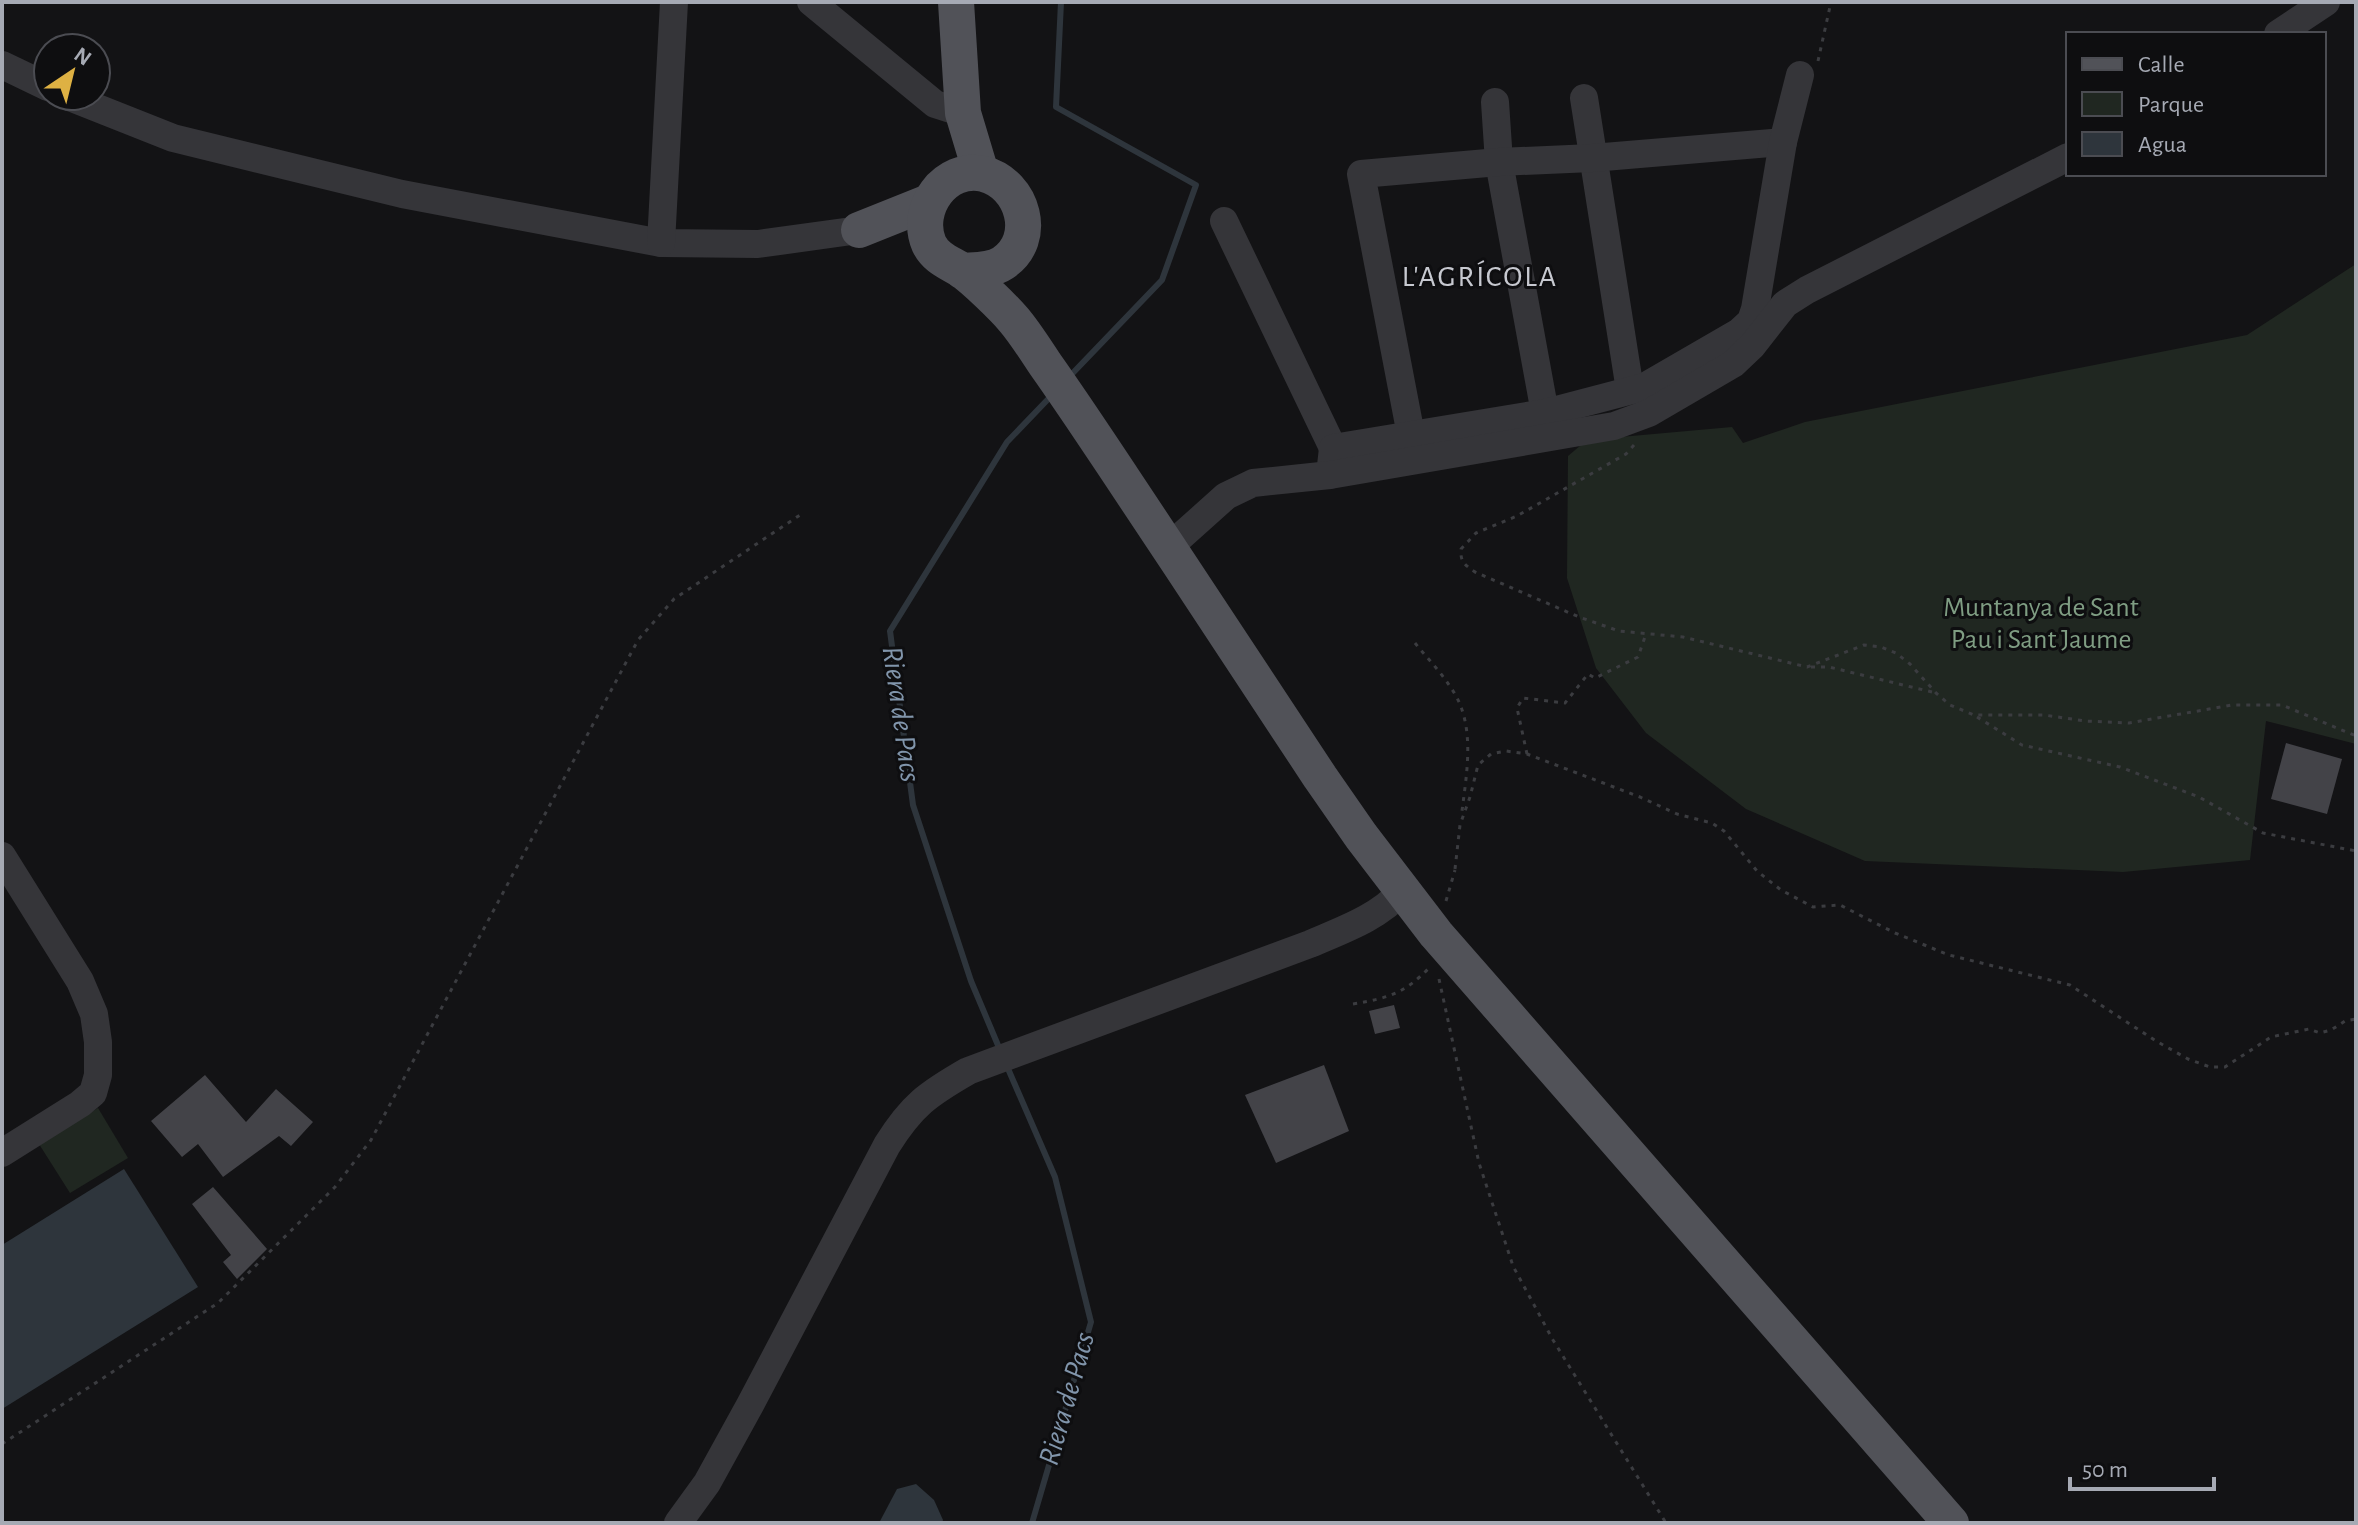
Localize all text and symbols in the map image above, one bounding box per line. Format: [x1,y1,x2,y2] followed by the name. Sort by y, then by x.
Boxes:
[32,32,112,112] north arrow
[2066,32,2326,176] legend
[70,43,95,70] text: N
[2138,53,2185,77] text: Calle
[2138,93,2204,117] text: Parque
[2138,133,2187,157] text: Agua
[1402,260,1558,292] district label: L'AGRÍCOLA
[1943,594,2139,654] park label: Muntanya de Sant Pau i Sant Jaume
[877,644,925,784] water label: Riera de Pacs
[1034,1329,1100,1469] water label: Riera de Pacs
[2070,1441,2214,1491] scale bar
[2082,1458,2128,1482] text: 50 m

